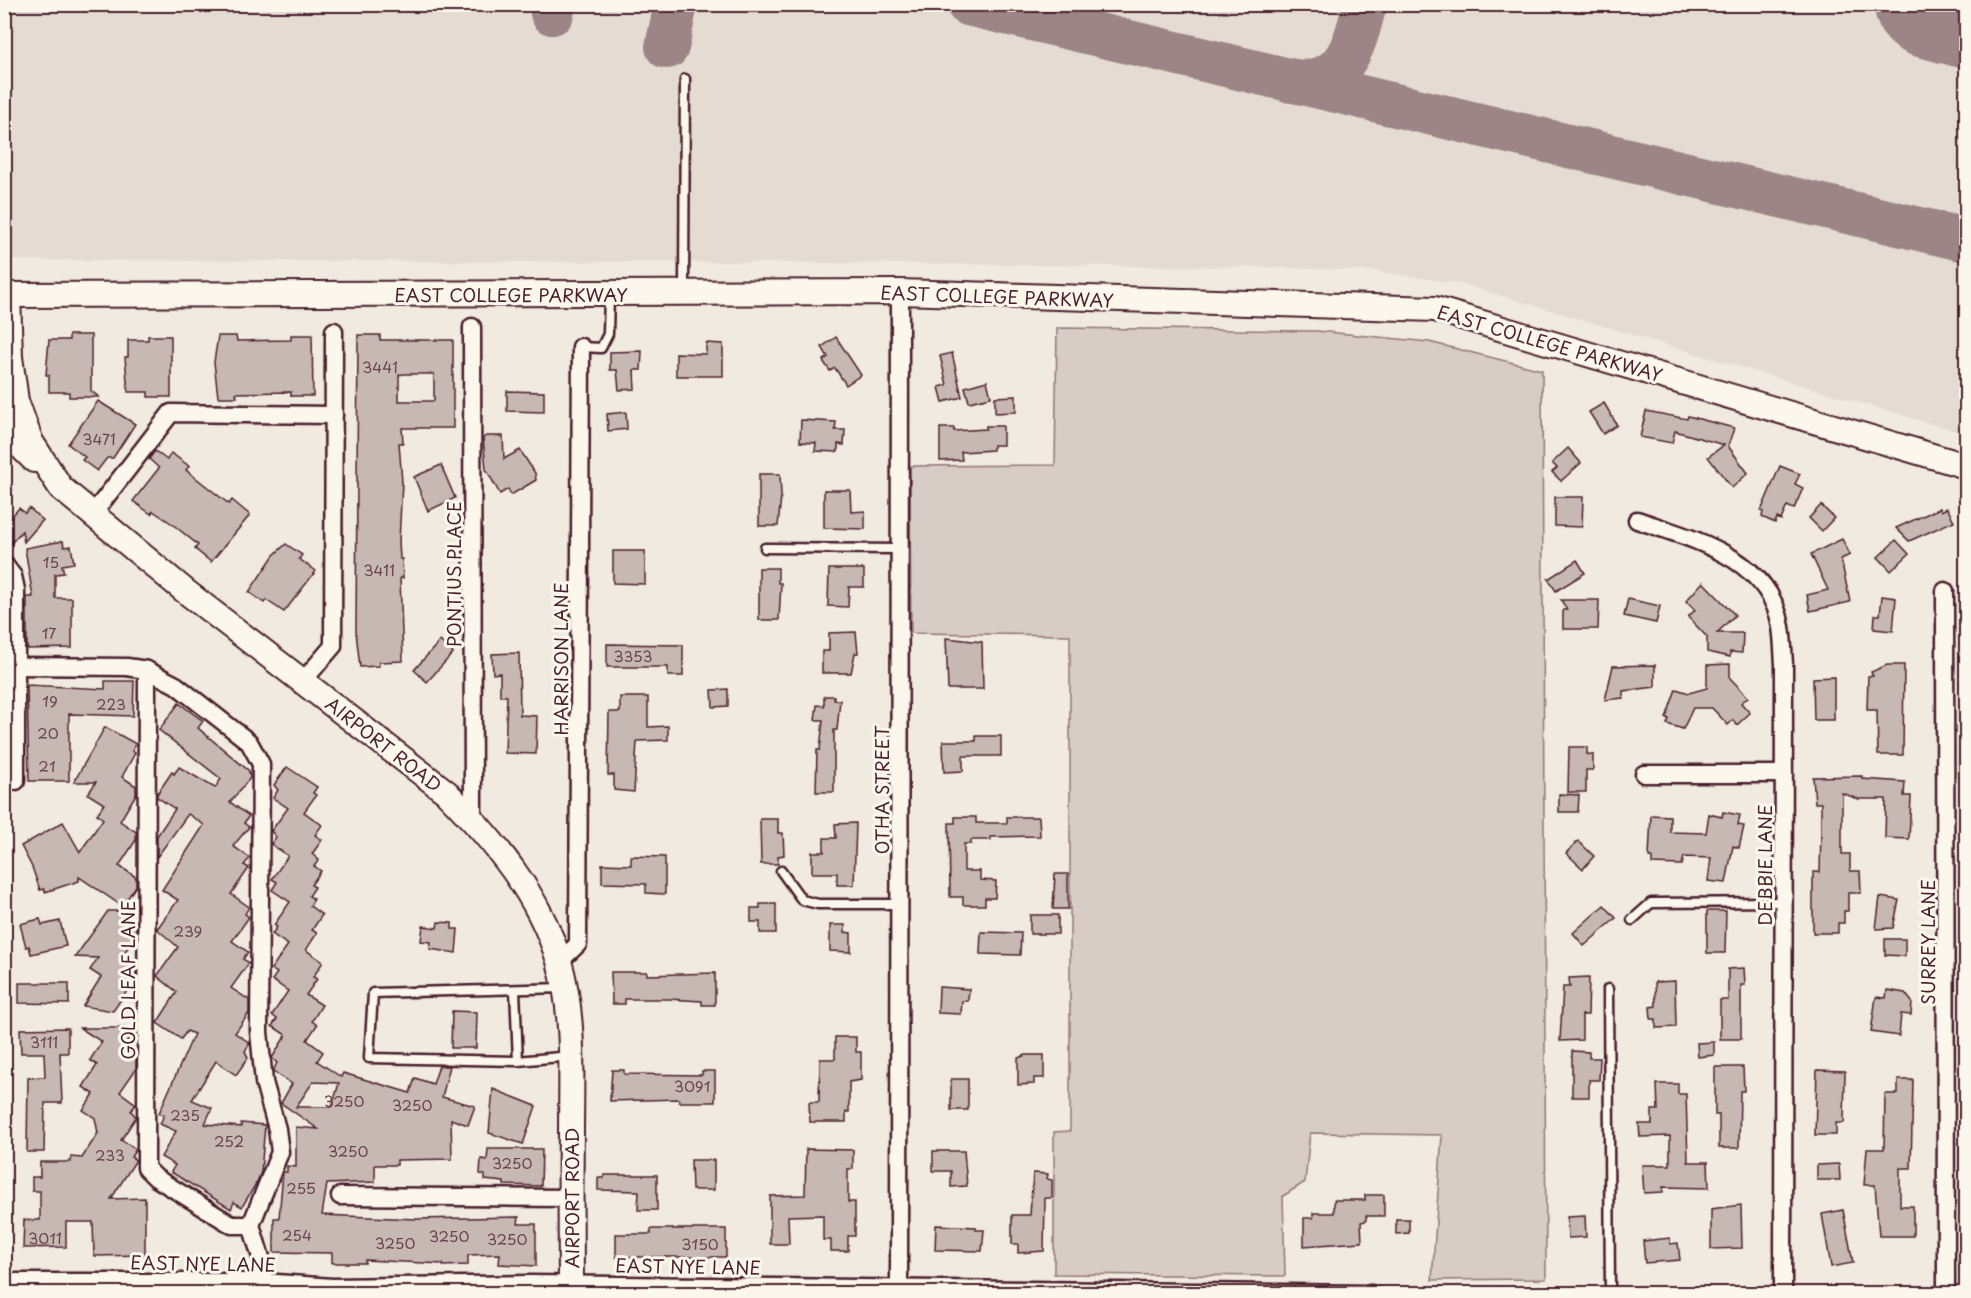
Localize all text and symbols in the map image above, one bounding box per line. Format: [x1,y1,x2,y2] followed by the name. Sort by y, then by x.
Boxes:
[880,278,1115,314] street label: EAST COLLEGE PARKWAY
[394,281,628,308] street label: EAST COLLEGE PARKWAY
[1434,298,1666,388] street label: EAST COLLEGE PARKWAY
[362,355,398,378] house number: 3441
[82,427,116,450] house number: 3471
[440,501,467,647] street label: PONTIUS PLACE
[43,550,59,573] house number: 15
[363,558,395,581] house number: 3411
[547,583,574,735] street label: HARRISON LANE
[42,621,56,644] house number: 17
[613,644,653,667] house number: 3353
[42,689,58,712] house number: 19
[320,690,448,798] street label: AIRPORT ROAD
[96,692,126,715] house number: 223
[37,721,59,744] house number: 20
[868,725,895,855] street label: OTHA STREET
[38,754,56,777] house number: 21
[1751,804,1778,926] street label: DEBBIE LANE
[1914,879,1941,1005] street label: SURREY LANE
[114,900,141,1060] street label: GOLD LEAF LANE
[174,919,202,942] house number: 239
[30,1030,58,1053] house number: 3111
[674,1074,710,1097] house number: 3091
[324,1089,364,1112] house number: 3250
[392,1093,432,1116] house number: 3250
[170,1103,200,1126] house number: 235
[558,1128,585,1268] street label: AIRPORT ROAD
[214,1129,244,1152] house number: 252
[328,1139,368,1162] house number: 3250
[95,1143,125,1166] house number: 233
[492,1151,532,1174] house number: 3250
[286,1176,316,1199] house number: 255
[282,1223,312,1246] house number: 254
[429,1224,469,1247] house number: 3250
[28,1226,62,1249] house number: 3011
[487,1227,527,1250] house number: 3250
[375,1231,415,1254] house number: 3250
[681,1232,719,1255] house number: 3150
[130,1248,276,1278] street label: EAST NYE LANE
[615,1251,761,1281] street label: EAST NYE LANE

